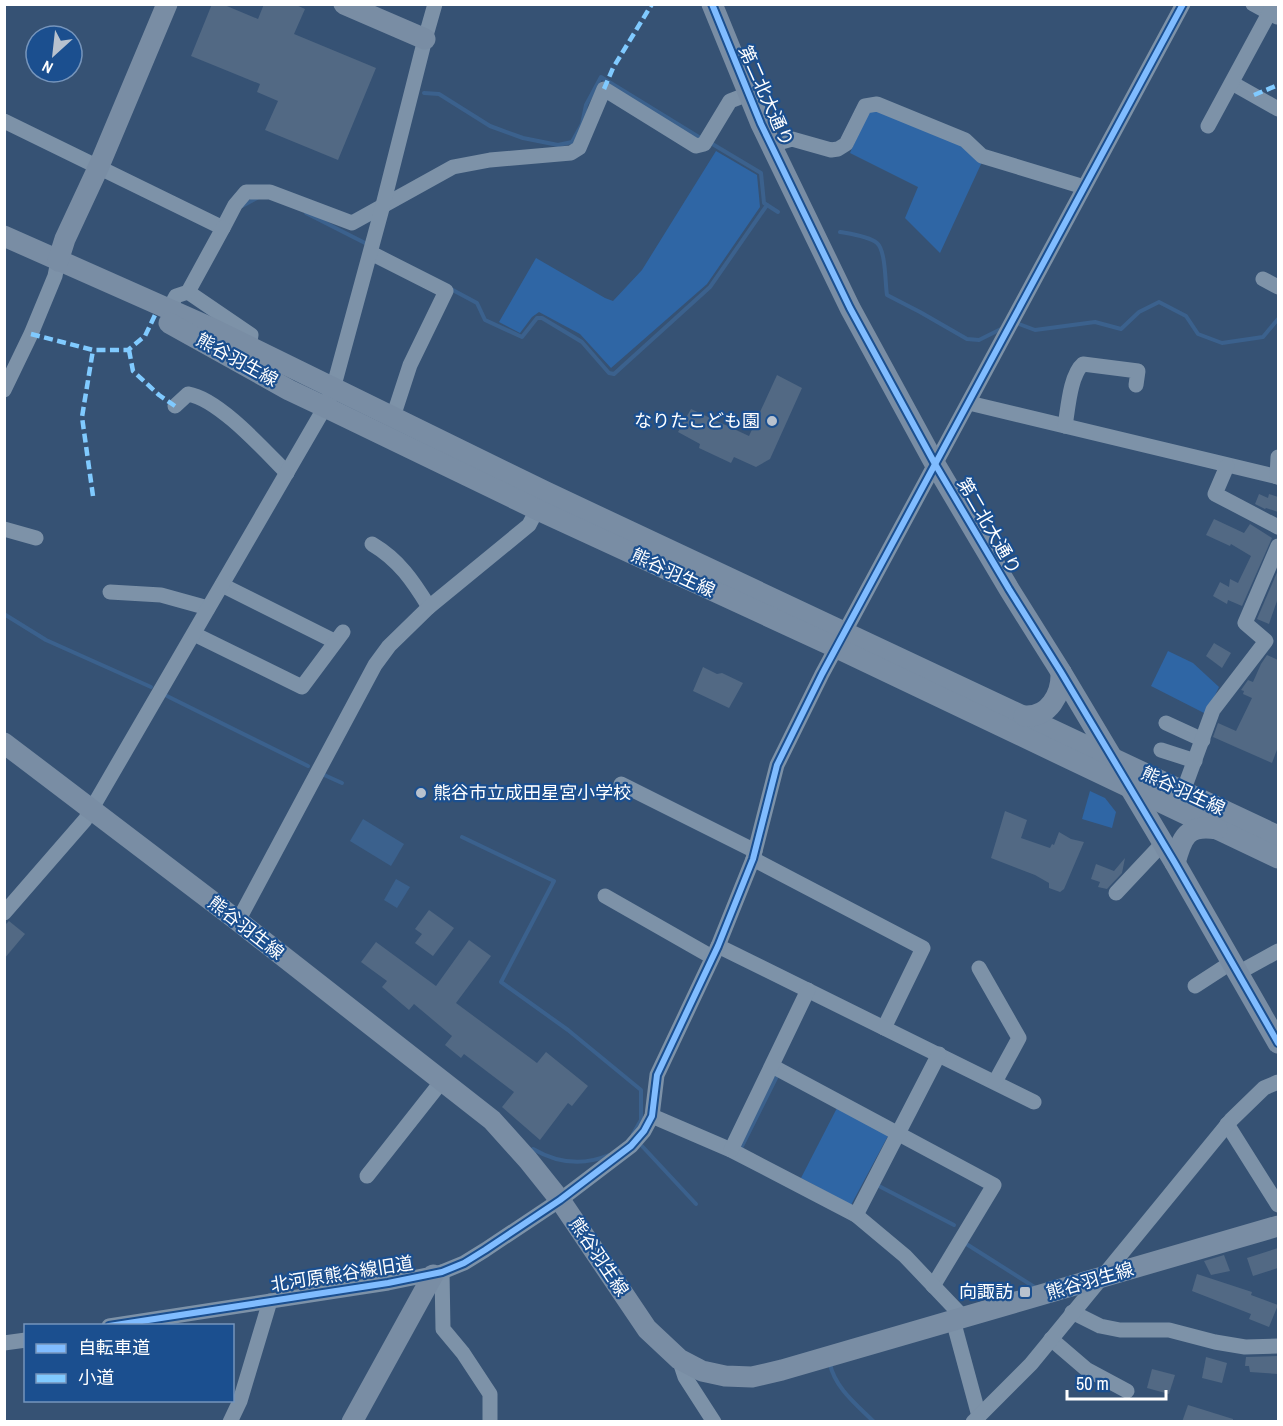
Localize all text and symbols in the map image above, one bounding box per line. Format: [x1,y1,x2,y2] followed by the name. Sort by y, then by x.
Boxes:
[24,24,84,84] north arrow
[733,41,800,150] street label: 第二北大通り
[38,55,56,79] text: N
[192,327,283,392] street label: 熊谷羽生線
[634,408,760,433] place label: なりたこども園
[765,414,779,428] marker: なりたこども園
[952,473,1027,579] street label: 第二北大通り
[627,542,719,603] street label: 熊谷羽生線
[1137,760,1229,821] street label: 熊谷羽生線
[433,780,631,805] place label: 熊谷市立成田星宮小学校
[414,786,428,800] marker: 熊谷市立成田星宮小学校
[203,890,289,965] street label: 熊谷羽生線
[564,1212,635,1301] street label: 熊谷羽生線
[269,1250,415,1297] street label: 北河原熊谷線旧道
[1043,1256,1137,1305] street label: 熊谷羽生線
[959,1279,1013,1304] place label: 向諏訪
[1018,1285,1032,1299] marker: 向諏訪
[24,1324,234,1402] legend
[78,1335,150,1360] text: 自転車道
[1067,1363,1166,1401] scale bar
[78,1365,114,1390] text: 小道
[1076,1371,1109,1396] text: 50 m

